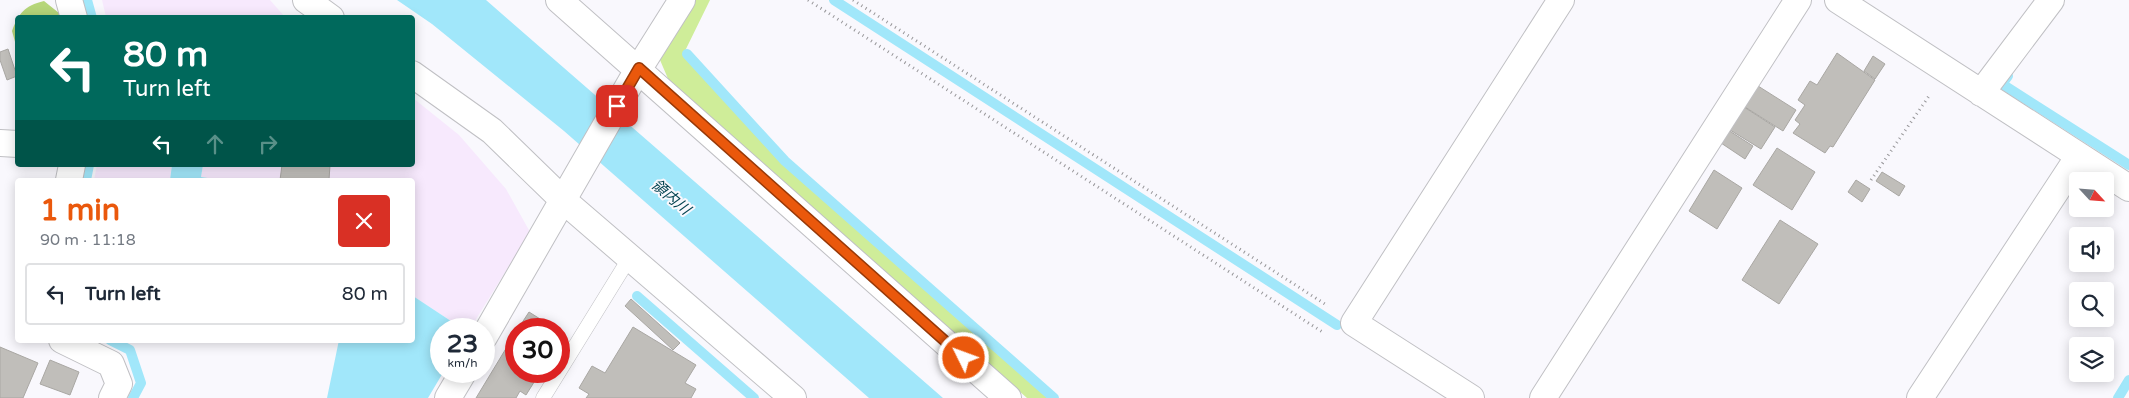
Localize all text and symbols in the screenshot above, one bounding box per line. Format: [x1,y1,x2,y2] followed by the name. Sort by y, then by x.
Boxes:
[123,34,208,76] text: 80 m
[40,35,105,100] icon: left
[123,76,211,102] text: Turn left
[596,85,638,127] pin
[603,92,631,120] icon: arrive
[148,130,176,158] icon: left
[201,130,229,158] icon: ahead
[254,130,282,158] icon: right
[2069,172,2114,218] north arrow
[2069,172,2114,382] map controls
[648,176,696,220] water label: 領内川
[40,192,120,229] text: 1 min
[338,195,390,247] button: close
[2069,227,2114,272] button: sound
[40,230,136,250] text: 90 m · 11:18
[42,280,70,308] icon: left
[2069,282,2114,327] button: search
[85,283,161,305] text: Turn left
[342,283,388,305] text: 80 m
[505,318,570,383] speed limit sign: 30
[447,329,478,359] text: 23
[937,331,989,383] position arrow
[2069,337,2114,382] button: layers
[447,356,478,370] text: km/h

